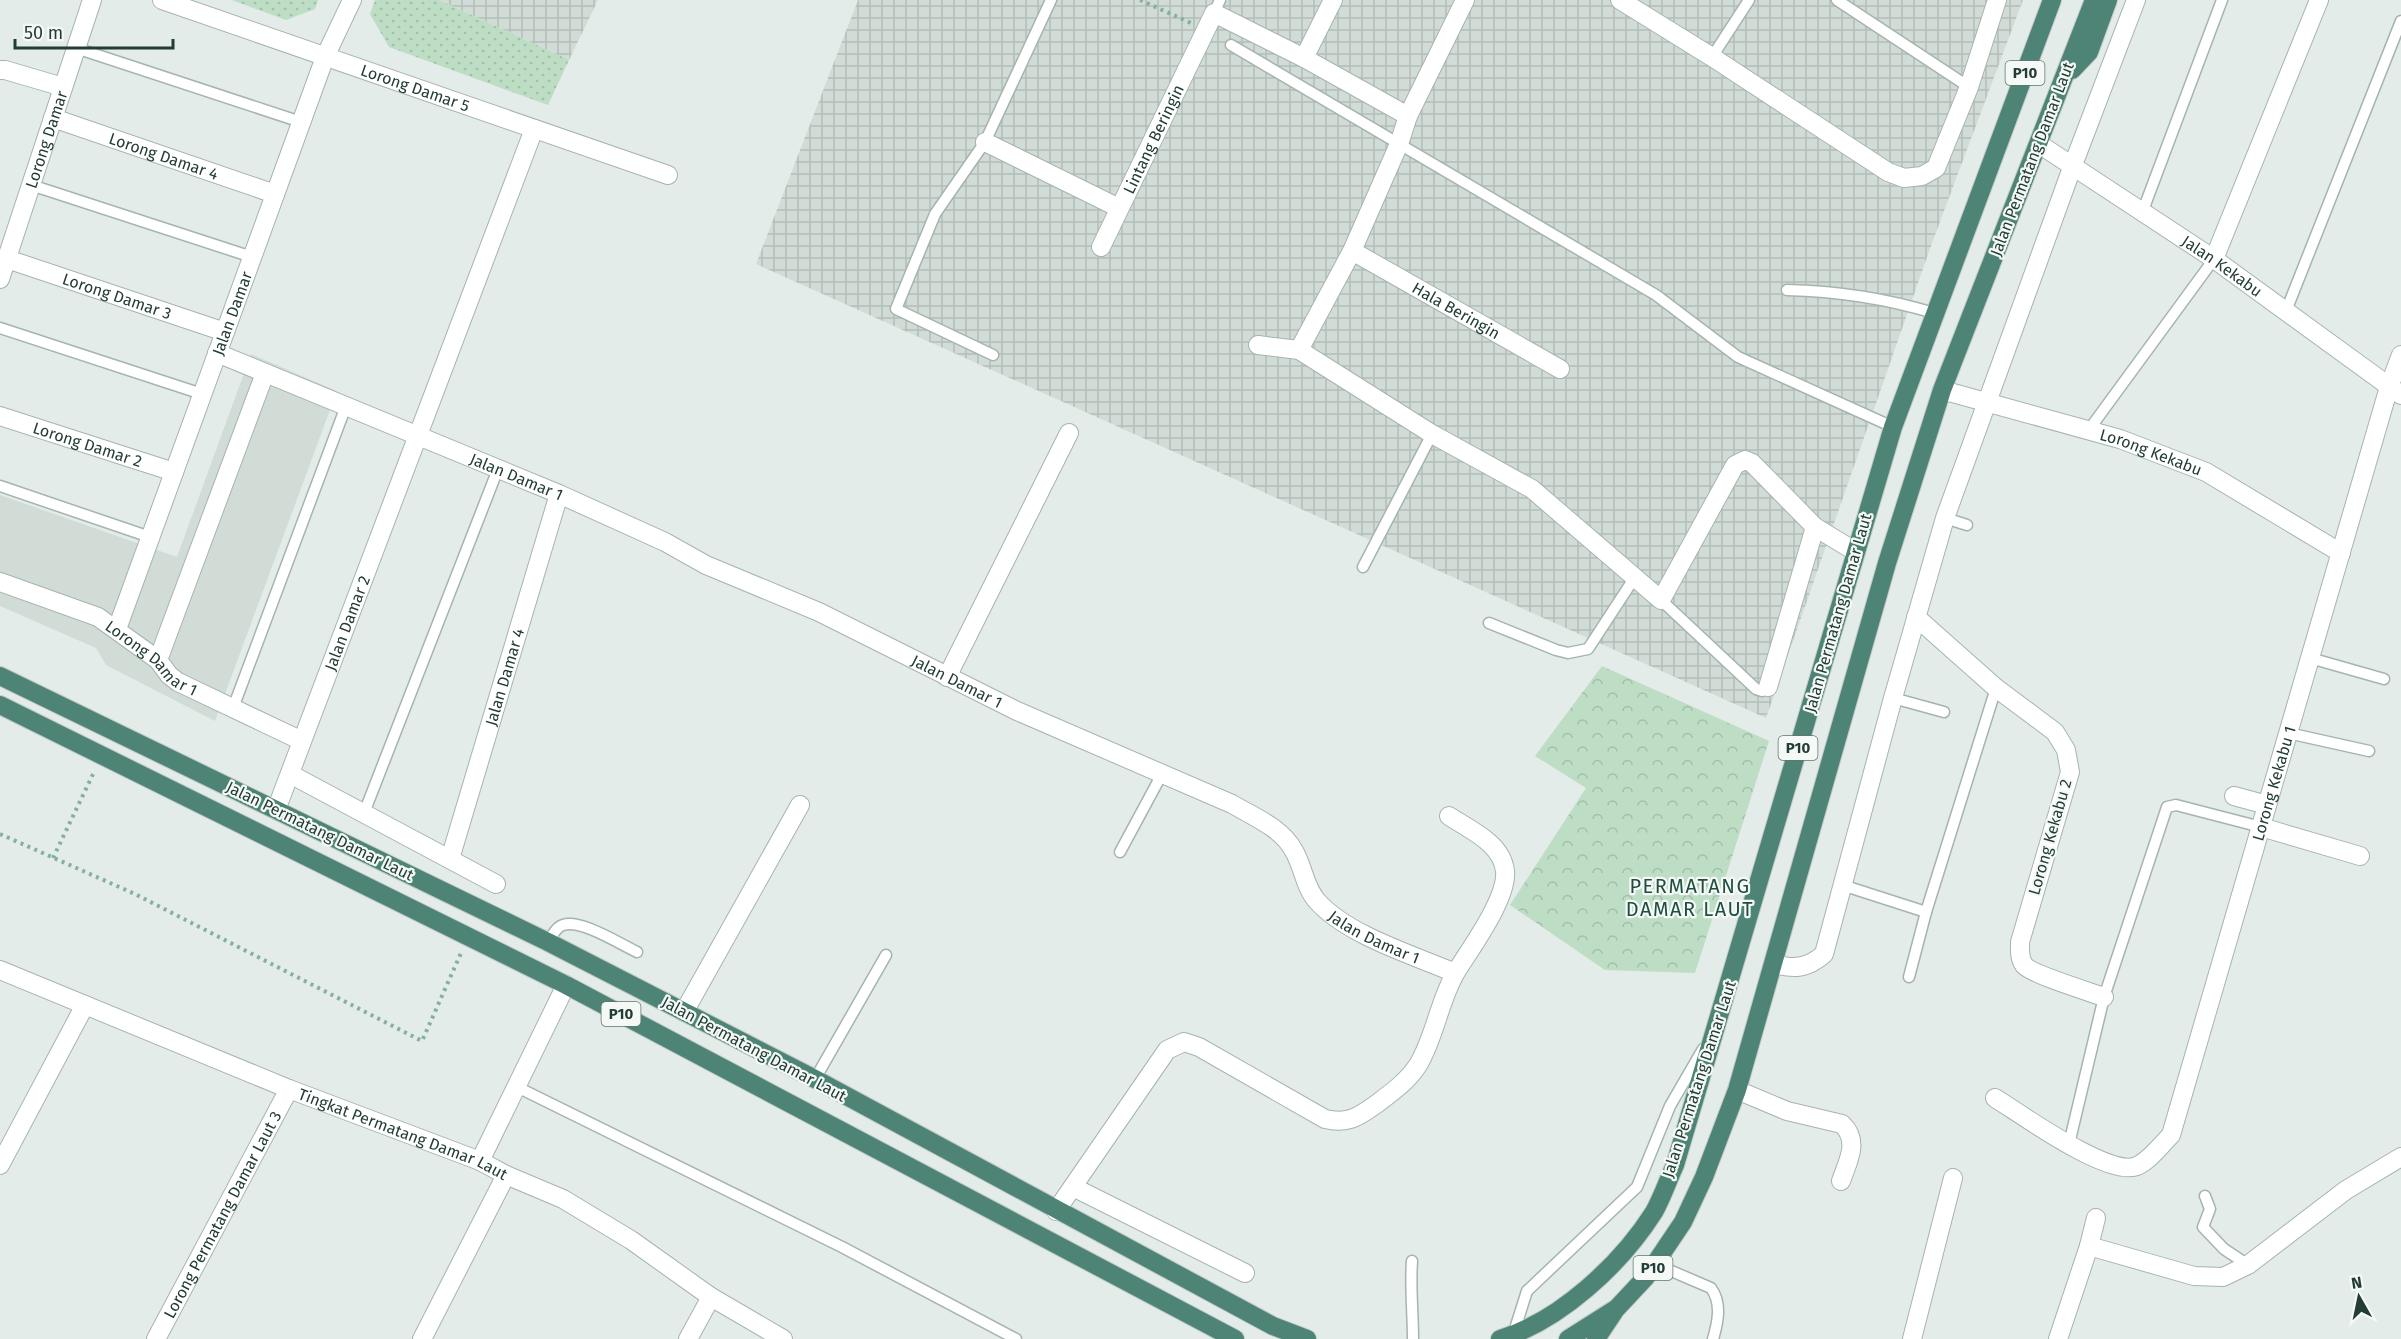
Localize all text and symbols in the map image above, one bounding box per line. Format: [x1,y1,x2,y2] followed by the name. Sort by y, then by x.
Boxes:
[15,12,172,50] scale bar
[24,22,63,44] text: 50 m
[1986,59,2078,259] street label: Jalan Permatang Damar Laut
[358,60,472,115] street label: Lorong Damar 5
[2006,61,2044,85] road number: P10
[1119,81,1188,197] street label: Lintang Beringin
[21,87,71,191] street label: Lorong Damar
[107,128,221,184] street label: Lorong Damar 4
[2178,231,2266,301] street label: Jalan Kekabu
[208,268,256,358] street label: Jalan Damar
[60,269,174,323] street label: Lorong Damar 3
[1409,278,1504,343] street label: Hala Beringin
[31,418,145,471] street label: Lorong Damar 2
[2098,424,2205,479] street label: Lorong Kekabu
[467,449,566,504] street label: Jalan Damar 1
[1800,511,1876,715] street label: Jalan Permatang Damar Laut
[320,573,373,673] street label: Jalan Damar 2
[102,616,201,699] street label: Lorong Damar 1
[481,626,528,728] street label: Jalan Damar 4
[908,650,1006,712] street label: Jalan Damar 1
[2248,724,2299,843] street label: Lorong Kekabu 1
[1778,736,1818,760] road number: P10
[223,777,417,885] street label: Jalan Permatang Damar Laut
[2024,777,2076,897] street label: Lorong Kekabu 2
[1626,874,1754,921] district label: PERMATANG DAMAR LAUT
[1325,906,1423,967] street label: Jalan Damar 1
[1658,978,1740,1180] street label: Jalan Permatang Damar Laut
[659,992,850,1106] street label: Jalan Permatang Damar Laut
[602,1002,640,1026] road number: P10
[296,1084,511,1184] street label: Tingkat Permatang Damar Laut
[159,1108,285,1321] street label: Lorong Permatang Damar Laut 3
[1634,1256,1672,1280] road number: P10
[2329,1267,2389,1327] north arrow
[2350,1272,2363,1293] text: N

